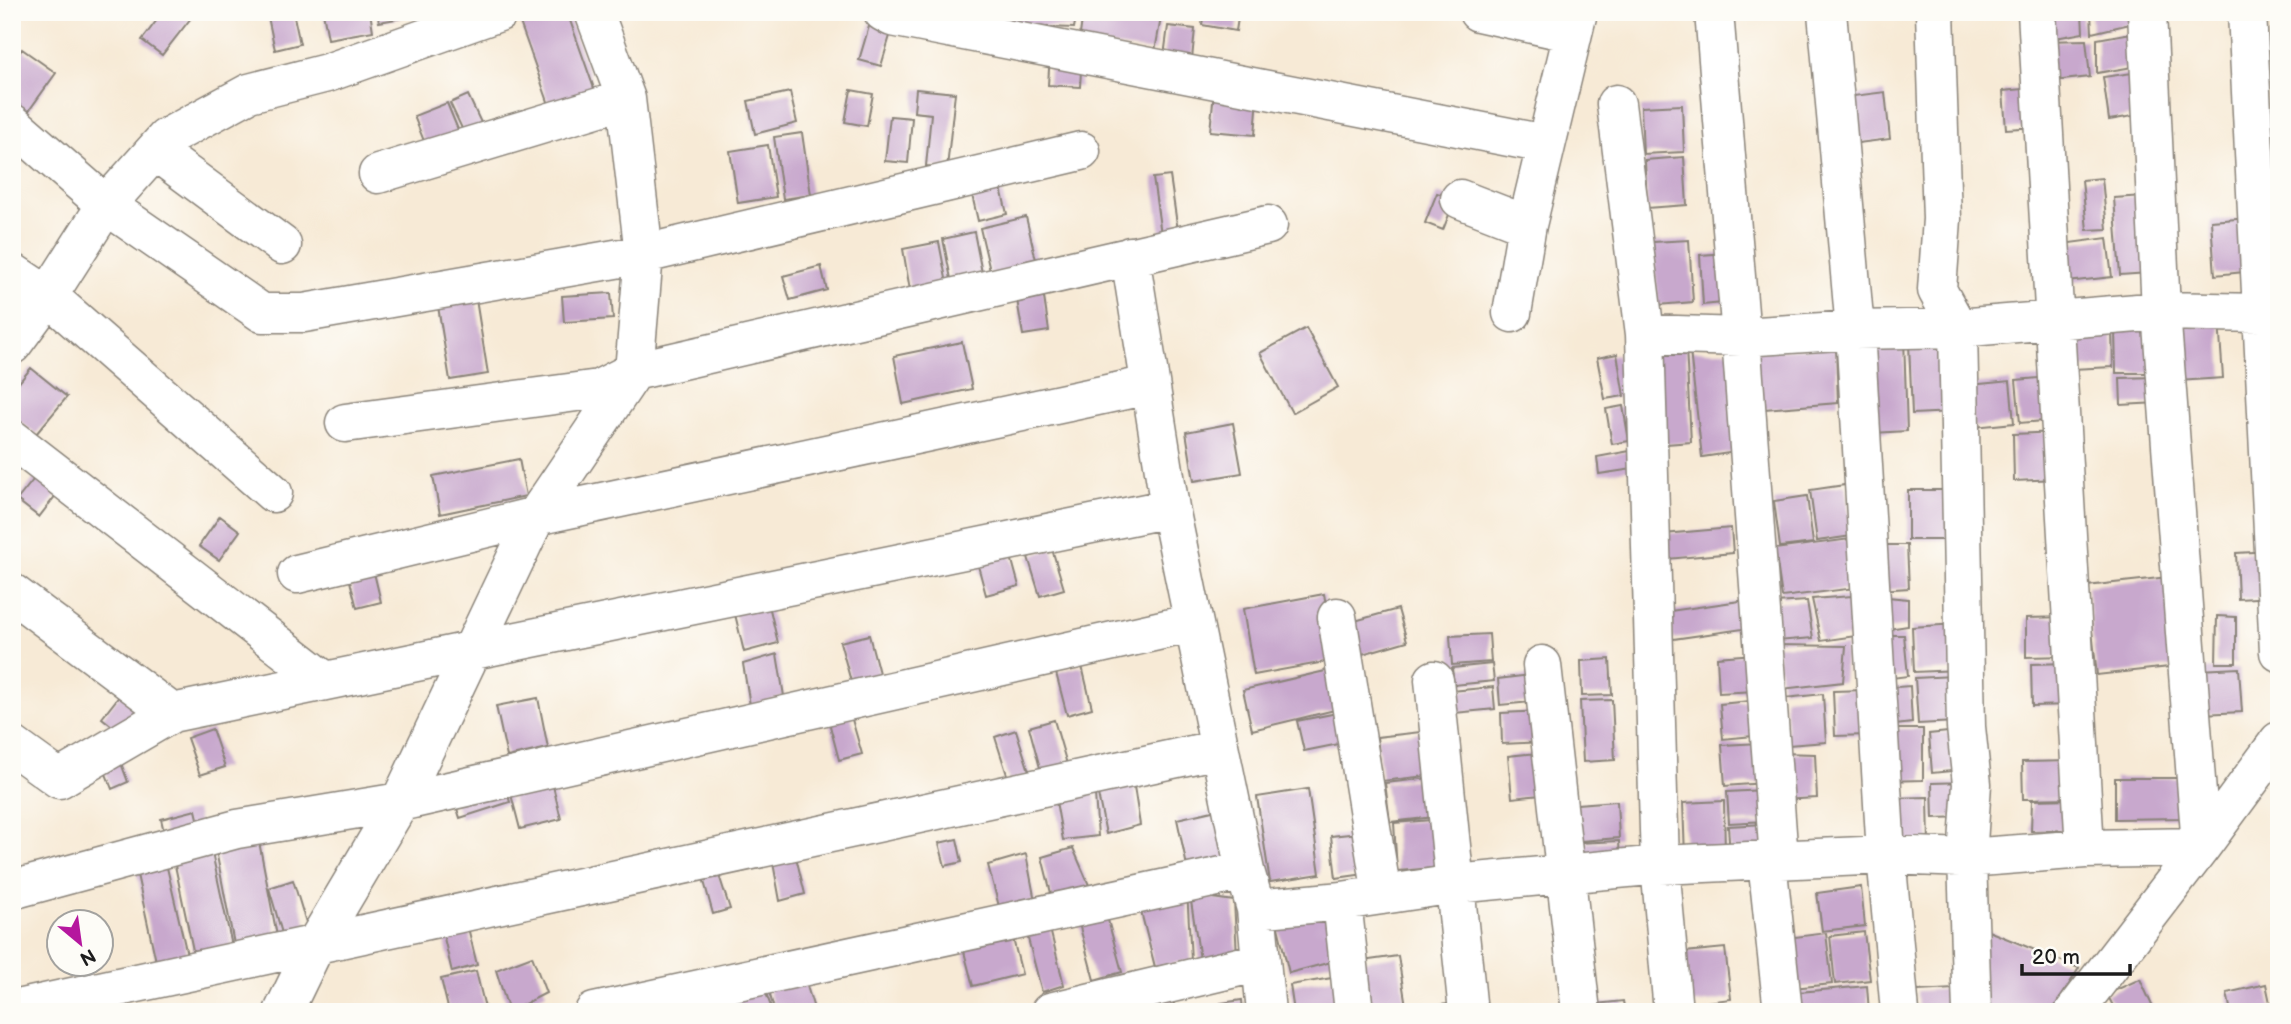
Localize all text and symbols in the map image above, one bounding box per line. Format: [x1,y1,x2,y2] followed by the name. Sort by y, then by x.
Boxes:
[46,908,116,978] north arrow
[2022,933,2130,977] scale bar
[76,943,99,970] text: N
[2032,945,2080,970] text: 20 m

